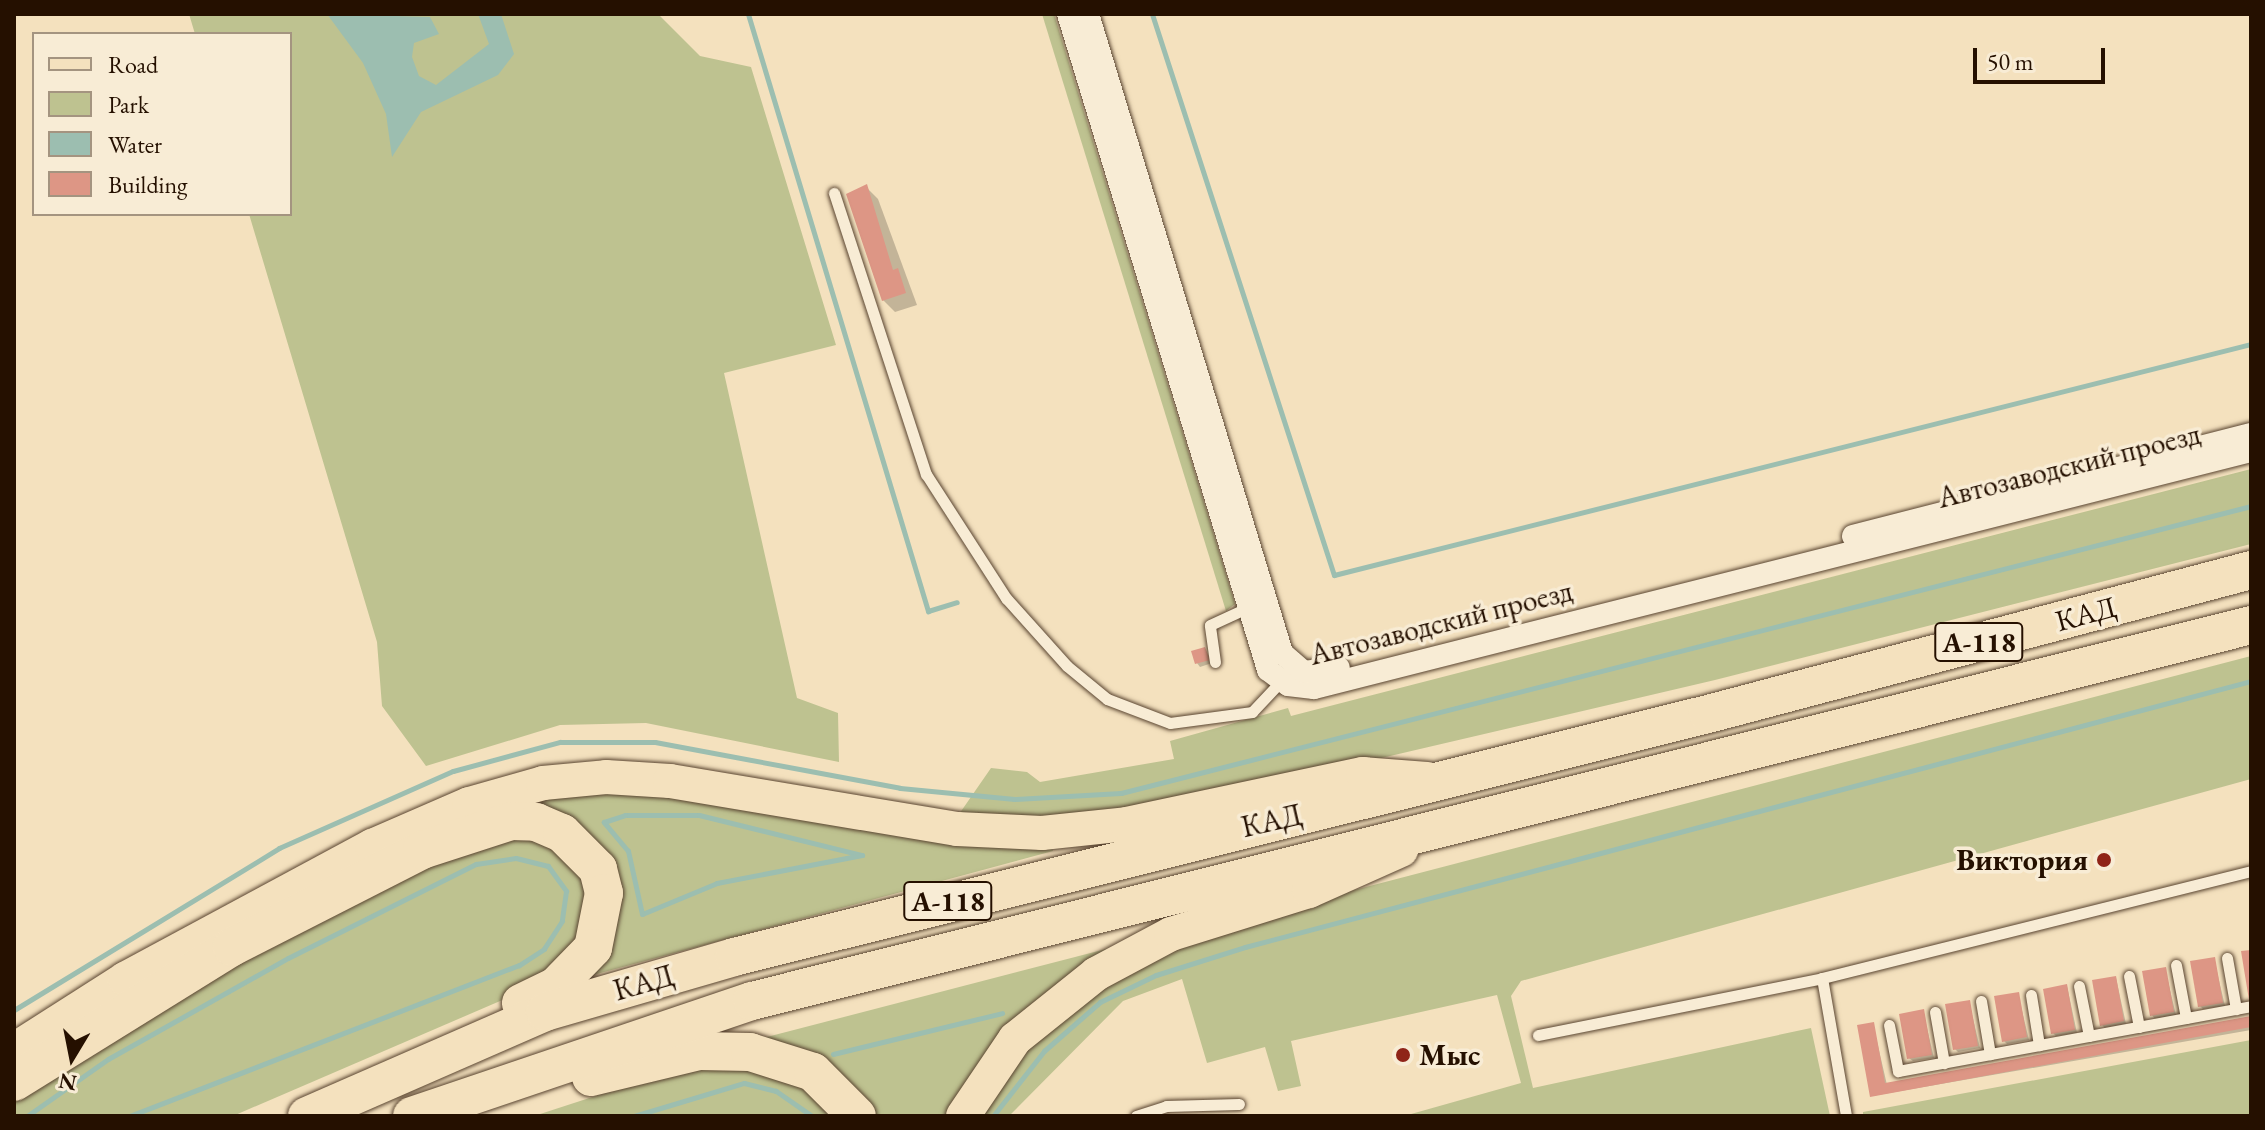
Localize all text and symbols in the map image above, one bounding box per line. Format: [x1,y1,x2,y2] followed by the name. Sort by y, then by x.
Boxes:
[32,32,292,216] legend
[1977,32,2109,82] scale bar
[1987,46,2034,77] text: 50 m
[108,49,158,80] text: Road
[108,89,149,120] text: Park
[108,129,162,160] text: Water
[108,169,188,200] text: Building
[1934,416,2204,516] street label: Автозаводский проезд
[1306,573,1576,673] street label: Автозаводский проезд
[2052,589,2120,639] street label: КАД
[1933,618,2025,666] road number: А-118
[1238,797,1306,845] street label: КАД
[1956,842,2088,878] place label: Виктория
[2095,851,2113,869] marker: Виктория
[902,877,994,925] road number: А-118
[609,957,679,1009] street label: КАД
[32,1018,112,1098] north arrow
[1419,1037,1480,1073] place label: Мыс
[1394,1046,1412,1064] marker: Мыс
[56,1066,79,1098] text: N

